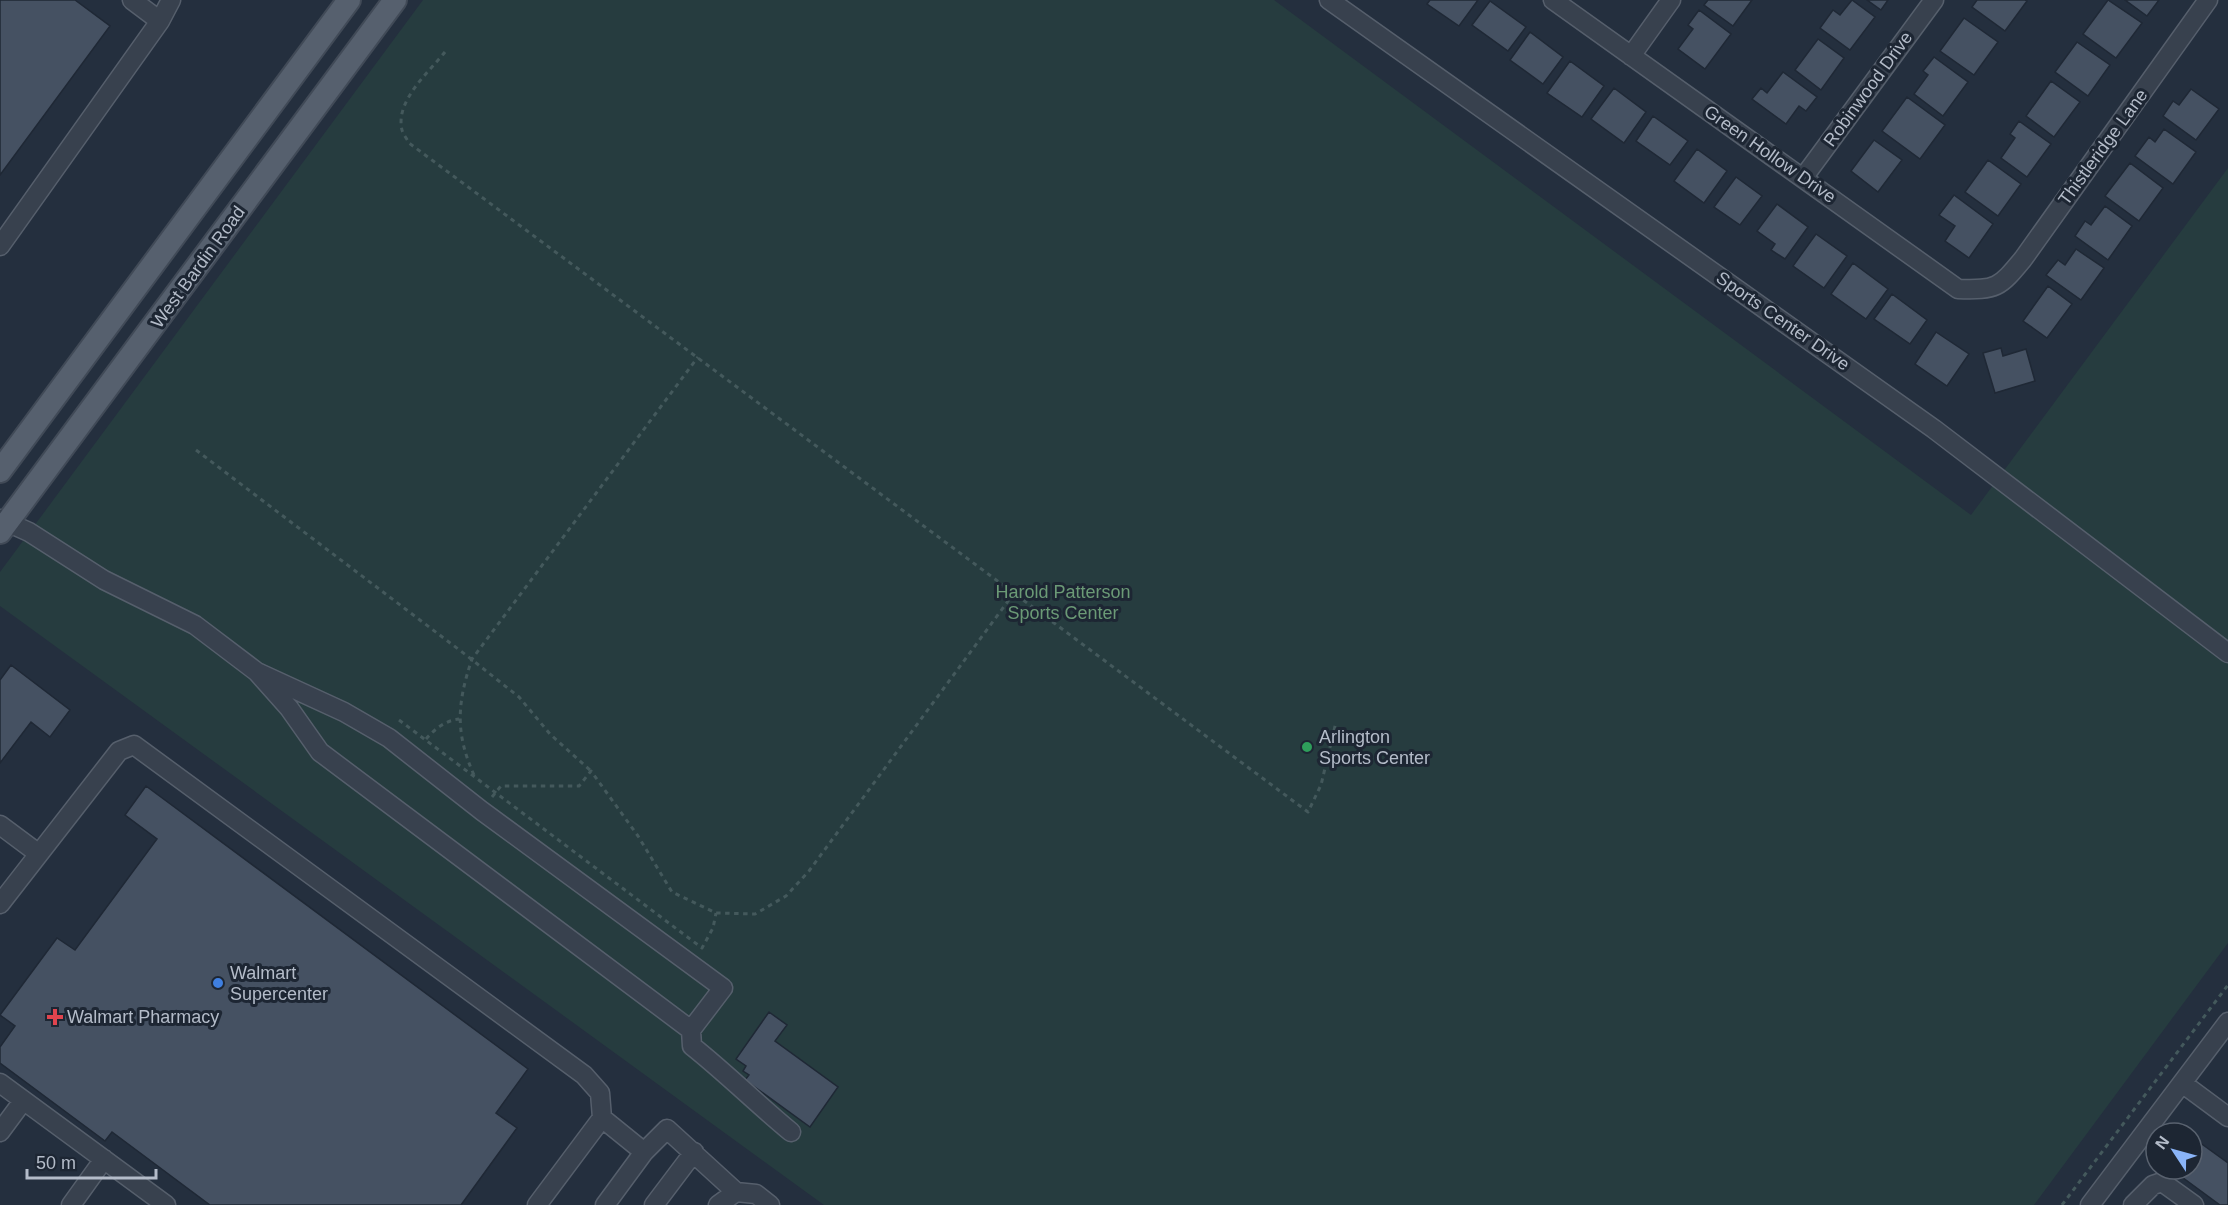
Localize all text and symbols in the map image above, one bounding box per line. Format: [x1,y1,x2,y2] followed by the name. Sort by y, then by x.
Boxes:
[1820,28,1916,150] street label: Robinwood Drive
[2054,85,2152,209] street label: Thistleridge Lane
[1700,101,1840,207] street label: Green Hollow Drive
[147,202,249,332] street label: West Bardin Road
[1713,267,1853,375] street label: Sports Center Drive
[995,582,1131,623] park label: Harold Patterson Sports Center
[1319,727,1430,768] place label: Arlington Sports Center
[1300,740,1314,754] marker: Arlington Sports Center
[230,963,328,1004] place label: Walmart Supercenter
[211,976,225,990] marker: Walmart Supercenter
[67,1007,219,1027] place label: Walmart Pharmacy
[48,1010,62,1024] marker: Walmart Pharmacy
[2144,1121,2204,1181] north arrow
[2152,1133,2173,1152] text: N
[27,1142,156,1180] scale bar
[36,1153,76,1173] text: 50 m

